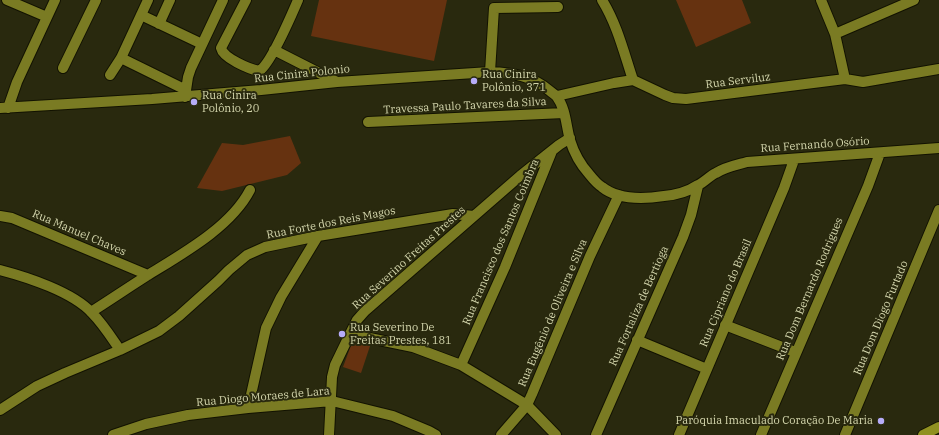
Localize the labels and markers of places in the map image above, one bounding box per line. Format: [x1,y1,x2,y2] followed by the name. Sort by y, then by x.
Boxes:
[482,68,546,94] place label: Rua Cinira Polônio, 371
[469,76,479,86] marker: Rua Cinira Polônio, 371
[202,89,259,115] place label: Rua Cinira Polônio, 20
[189,97,199,107] marker: Rua Cinira Polônio, 20
[350,321,452,347] place label: Rua Severino De Freitas Prestes, 181
[337,329,347,339] marker: Rua Severino De Freitas Prestes, 181
[675,414,873,428] place label: Paróquia Imaculado Coração De Maria
[876,416,886,426] marker: Paróquia Imaculado Coração De Maria

